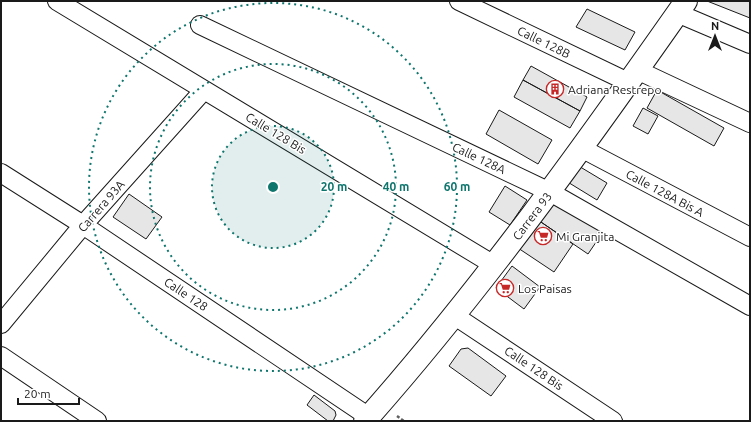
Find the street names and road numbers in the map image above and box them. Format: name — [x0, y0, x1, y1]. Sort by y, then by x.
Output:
street label: Calle 128B — [515, 24, 573, 60]
street label: Calle 128 Bis — [244, 110, 308, 156]
street label: Calle 128A — [450, 140, 508, 176]
street label: Calle 128A Bis A — [624, 167, 706, 219]
street label: Carrera 93A — [75, 177, 127, 234]
street label: Carrera 93 — [510, 190, 554, 242]
street label: Calle 128 — [162, 275, 210, 313]
street label: Calle 128 Bis — [502, 344, 566, 392]

